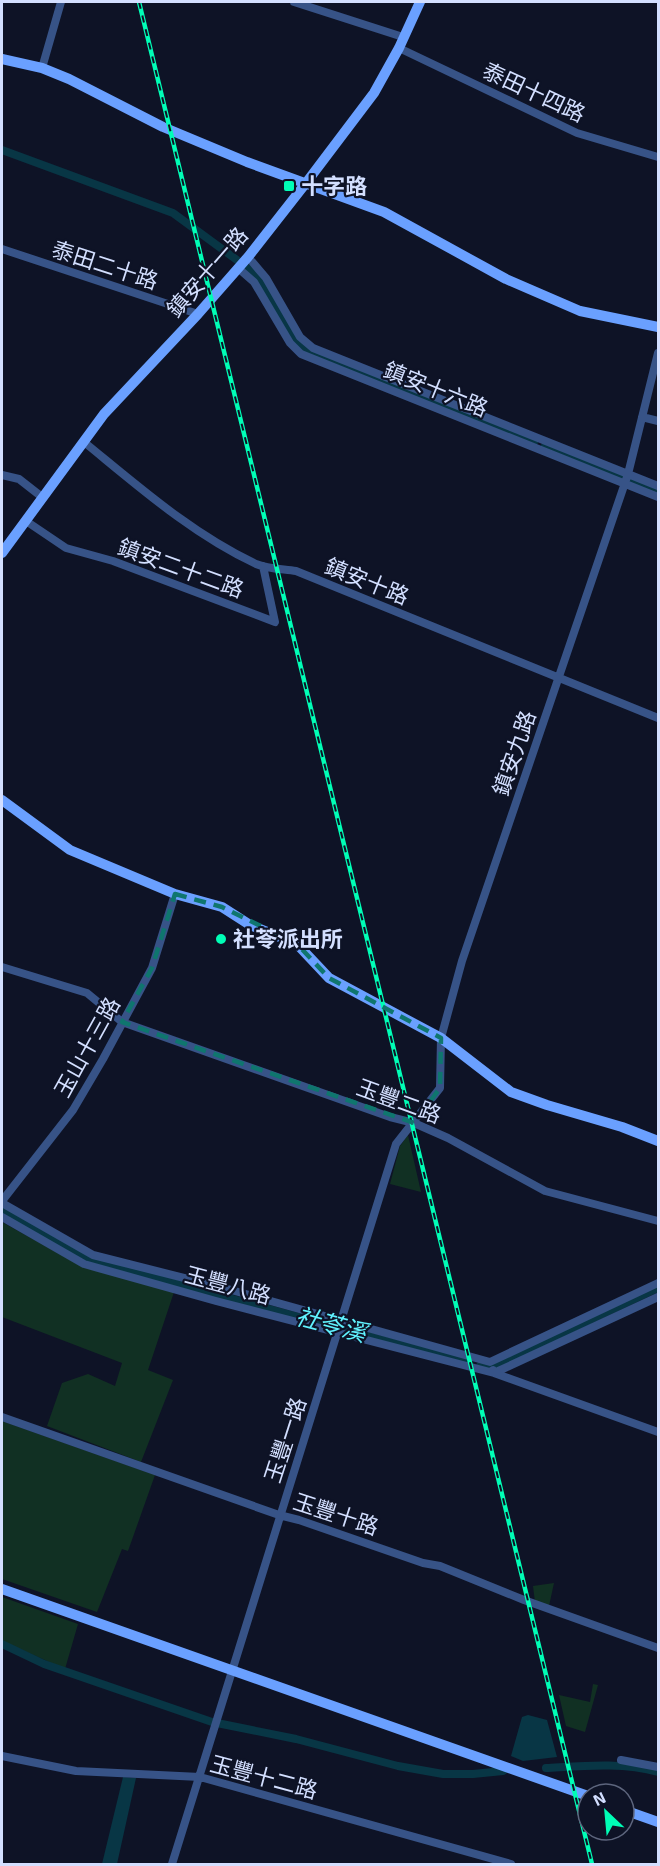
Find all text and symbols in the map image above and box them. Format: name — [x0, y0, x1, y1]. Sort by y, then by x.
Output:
street label: 泰田十四路 — [479, 56, 590, 126]
place label: 十字路 — [301, 172, 367, 198]
marker: 十字路 — [282, 179, 296, 193]
street label: 鎮安十一路 — [160, 221, 252, 321]
street label: 泰田二十路 — [49, 235, 162, 293]
street label: 鎮安十六路 — [381, 355, 492, 421]
street label: 鎮安二十二路 — [115, 532, 248, 602]
street label: 鎮安十路 — [322, 552, 413, 609]
street label: 鎮安九路 — [486, 707, 540, 799]
place label: 社苓派出所 — [233, 925, 343, 951]
marker: 社苓派出所 — [214, 932, 228, 946]
street label: 玉山十三路 — [48, 992, 124, 1101]
street label: 玉豐二路 — [354, 1073, 445, 1127]
street label: 玉豐八路 — [182, 1260, 274, 1308]
water label: 社苓溪 — [293, 1300, 373, 1348]
street label: 玉豐一路 — [258, 1394, 310, 1486]
street label: 玉豐十路 — [290, 1487, 382, 1539]
street label: 玉豐十二路 — [208, 1749, 321, 1803]
north arrow — [576, 1782, 636, 1842]
text: N — [590, 1787, 609, 1809]

